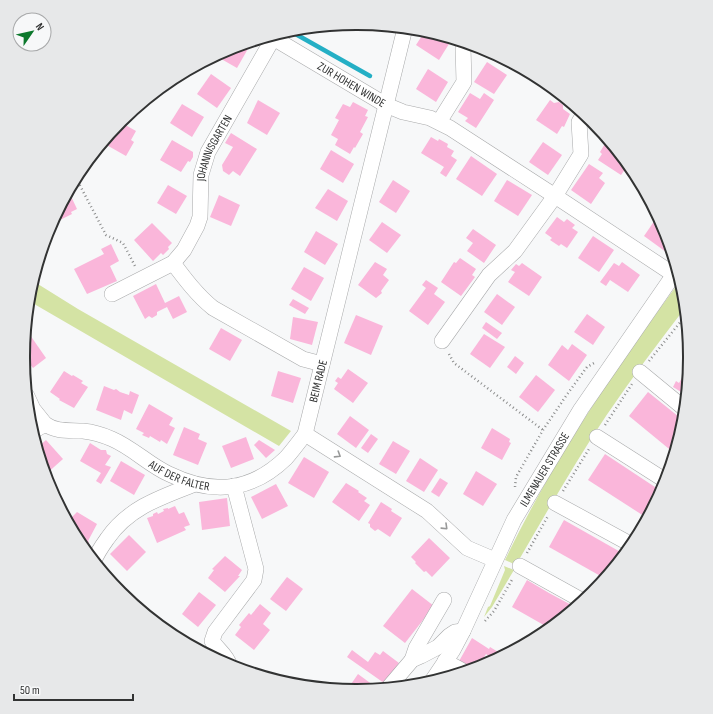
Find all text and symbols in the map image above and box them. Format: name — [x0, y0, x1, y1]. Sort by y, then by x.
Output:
north arrow — [12, 12, 52, 52]
text: N — [33, 21, 47, 33]
street label: ZUR HOHEN WINDE — [315, 58, 389, 111]
street label: JOHANNISGARTEN — [193, 112, 235, 182]
street label: BEIM RADE — [306, 358, 331, 404]
street label: ILMENAUER STRASSE — [516, 430, 573, 509]
one-way arrow — [334, 450, 341, 457]
street label: AUF DER FALTER — [145, 456, 211, 494]
one-way arrow — [440, 523, 448, 530]
scale bar — [14, 676, 133, 702]
text: 50 m — [20, 683, 40, 698]

